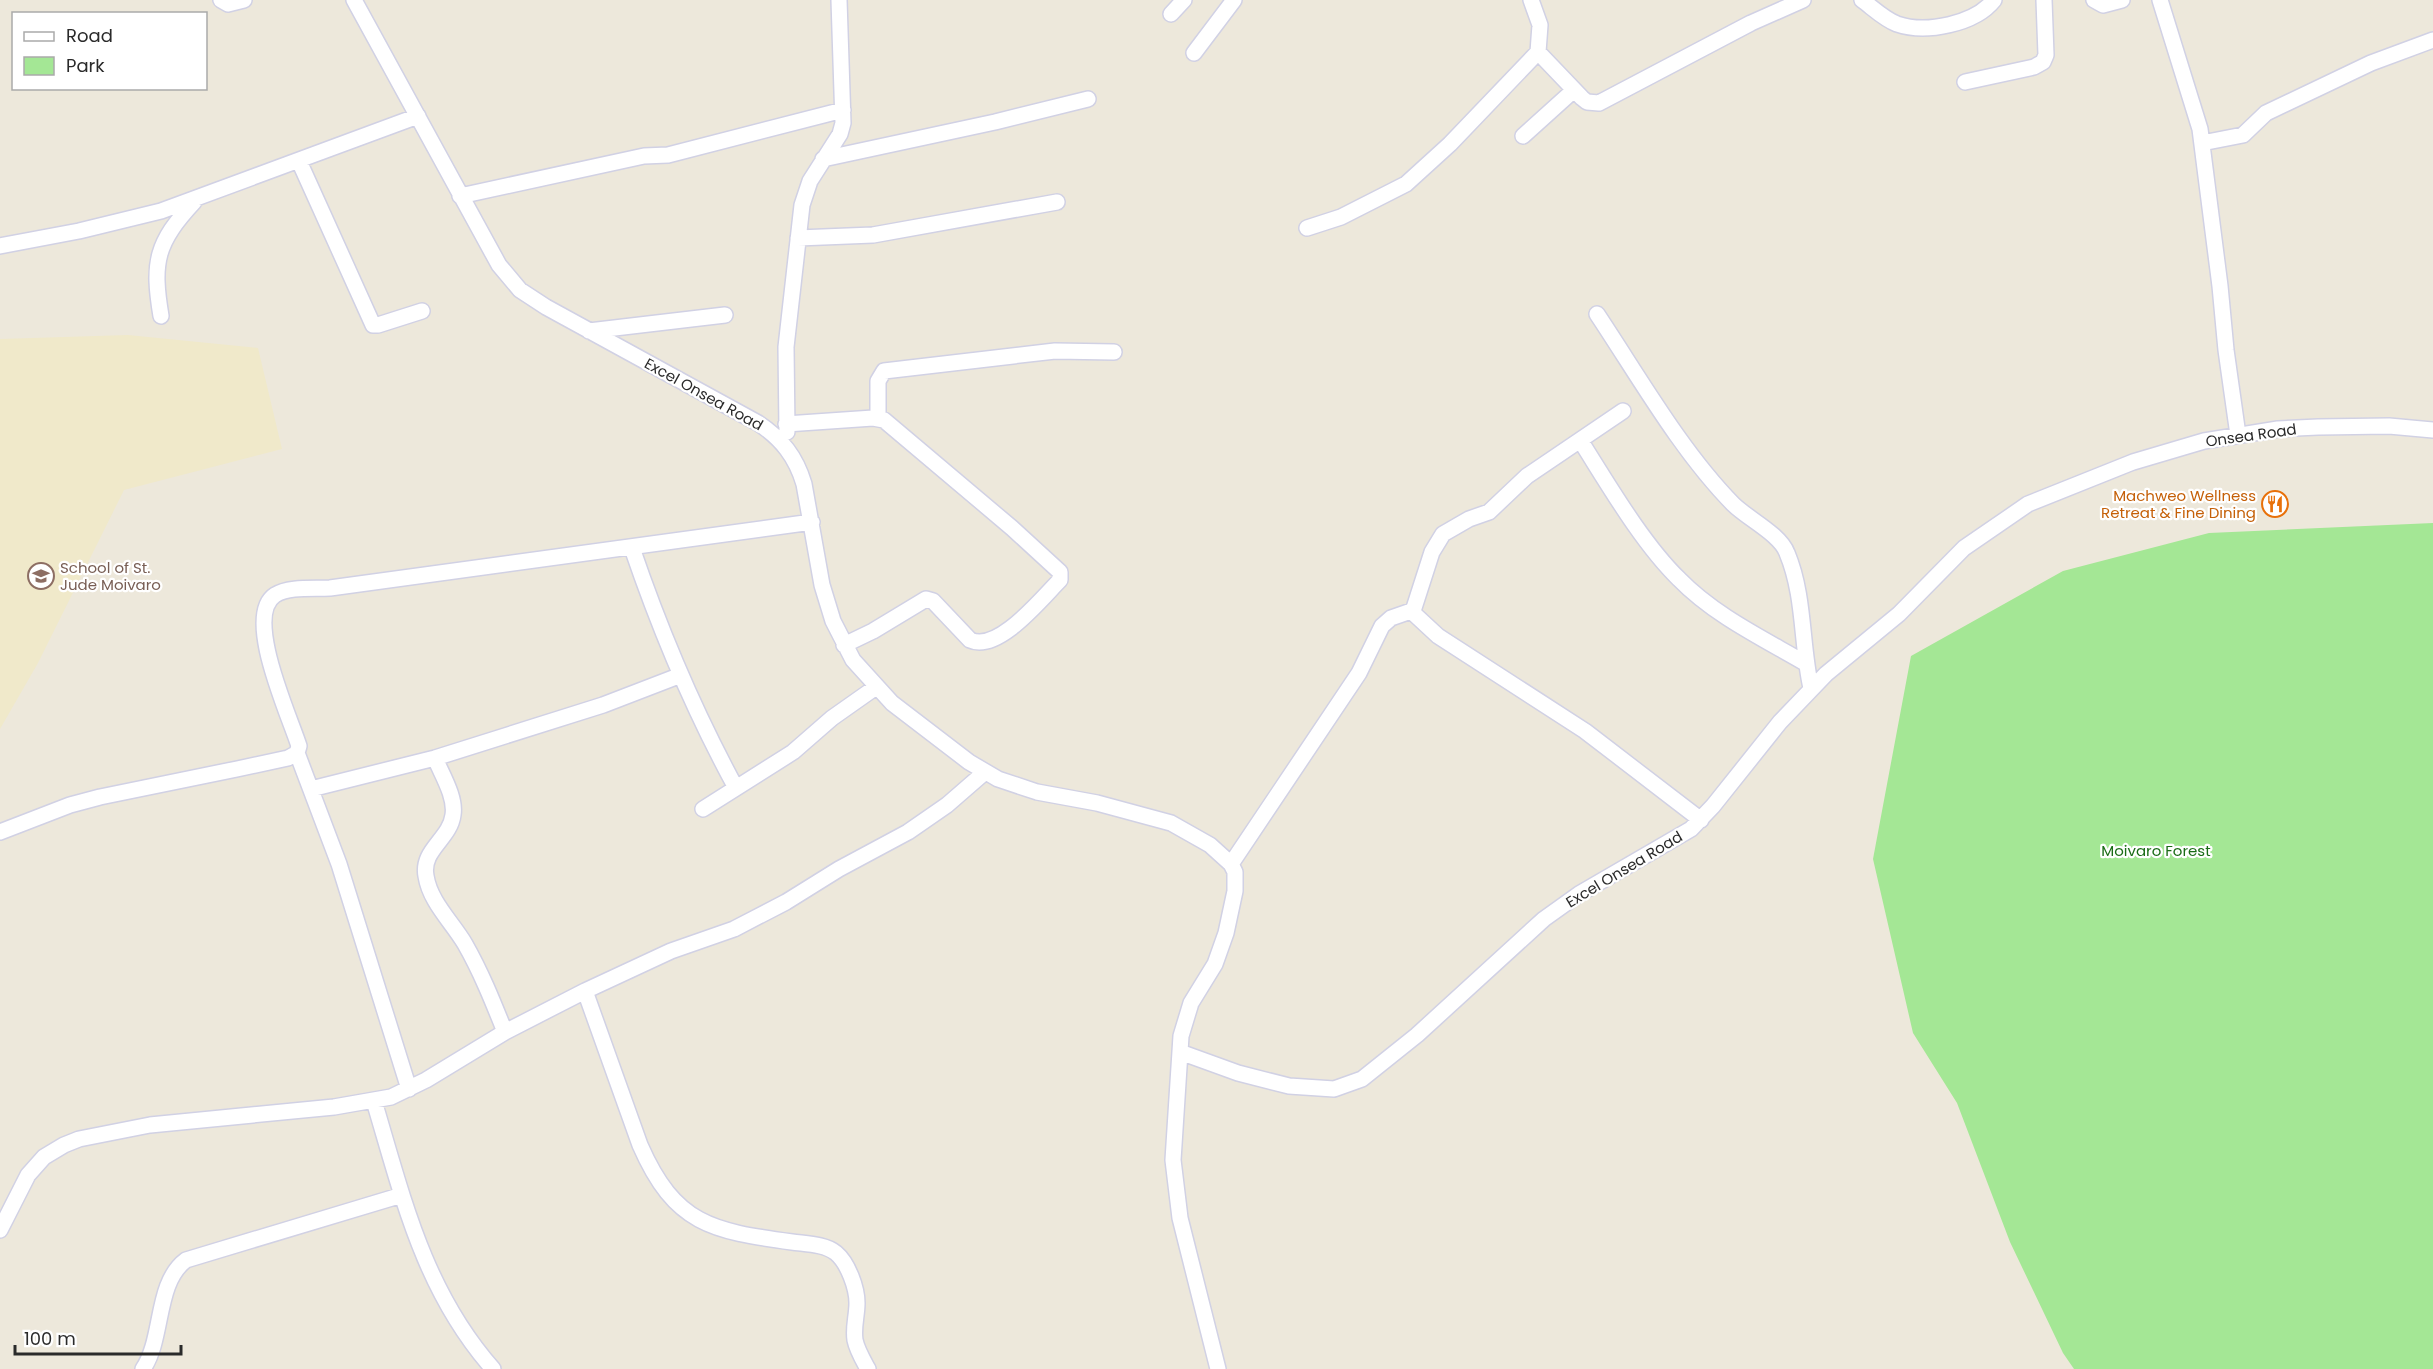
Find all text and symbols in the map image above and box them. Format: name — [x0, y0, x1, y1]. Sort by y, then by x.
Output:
legend — [12, 12, 207, 90]
text: Road — [66, 23, 113, 48]
text: Park — [66, 53, 105, 78]
street label: Excel Onsea Road — [641, 353, 767, 435]
street label: Onsea Road — [2204, 418, 2298, 452]
place label: Machweo Wellness Retreat & Fine Dining — [2101, 485, 2256, 523]
restaurant icon: Machweo Wellness Retreat & Fine Dining — [2260, 489, 2290, 519]
place label: School of St. Jude Moivaro — [60, 557, 161, 595]
school or university icon: School of St. Jude Moivaro — [26, 561, 56, 591]
street label: Excel Onsea Road — [1562, 826, 1686, 912]
park label: Moivaro Forest — [2101, 840, 2211, 861]
scale bar — [15, 1318, 182, 1356]
text: 100 m — [24, 1326, 76, 1351]

